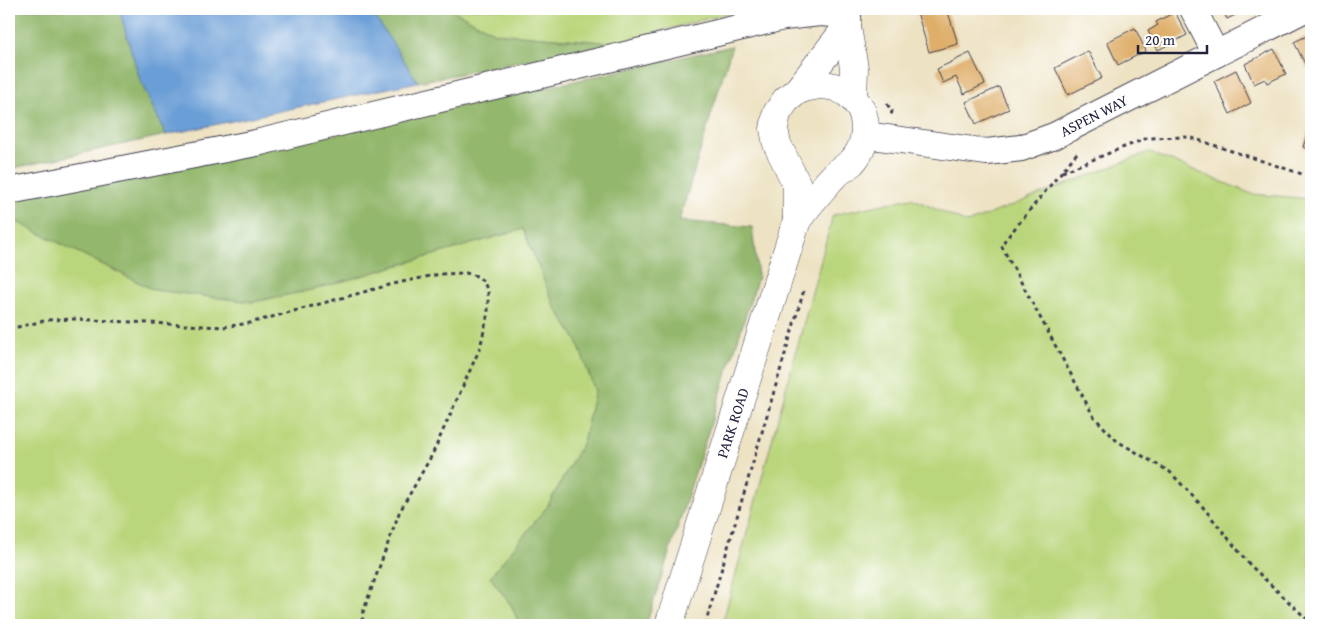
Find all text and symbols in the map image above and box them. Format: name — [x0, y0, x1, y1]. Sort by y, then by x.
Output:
scale bar — [1138, 22, 1206, 54]
text: 20 m — [1145, 29, 1176, 50]
street label: ASPEN WAY — [1056, 90, 1131, 142]
street label: PARK ROAD — [711, 385, 754, 461]

